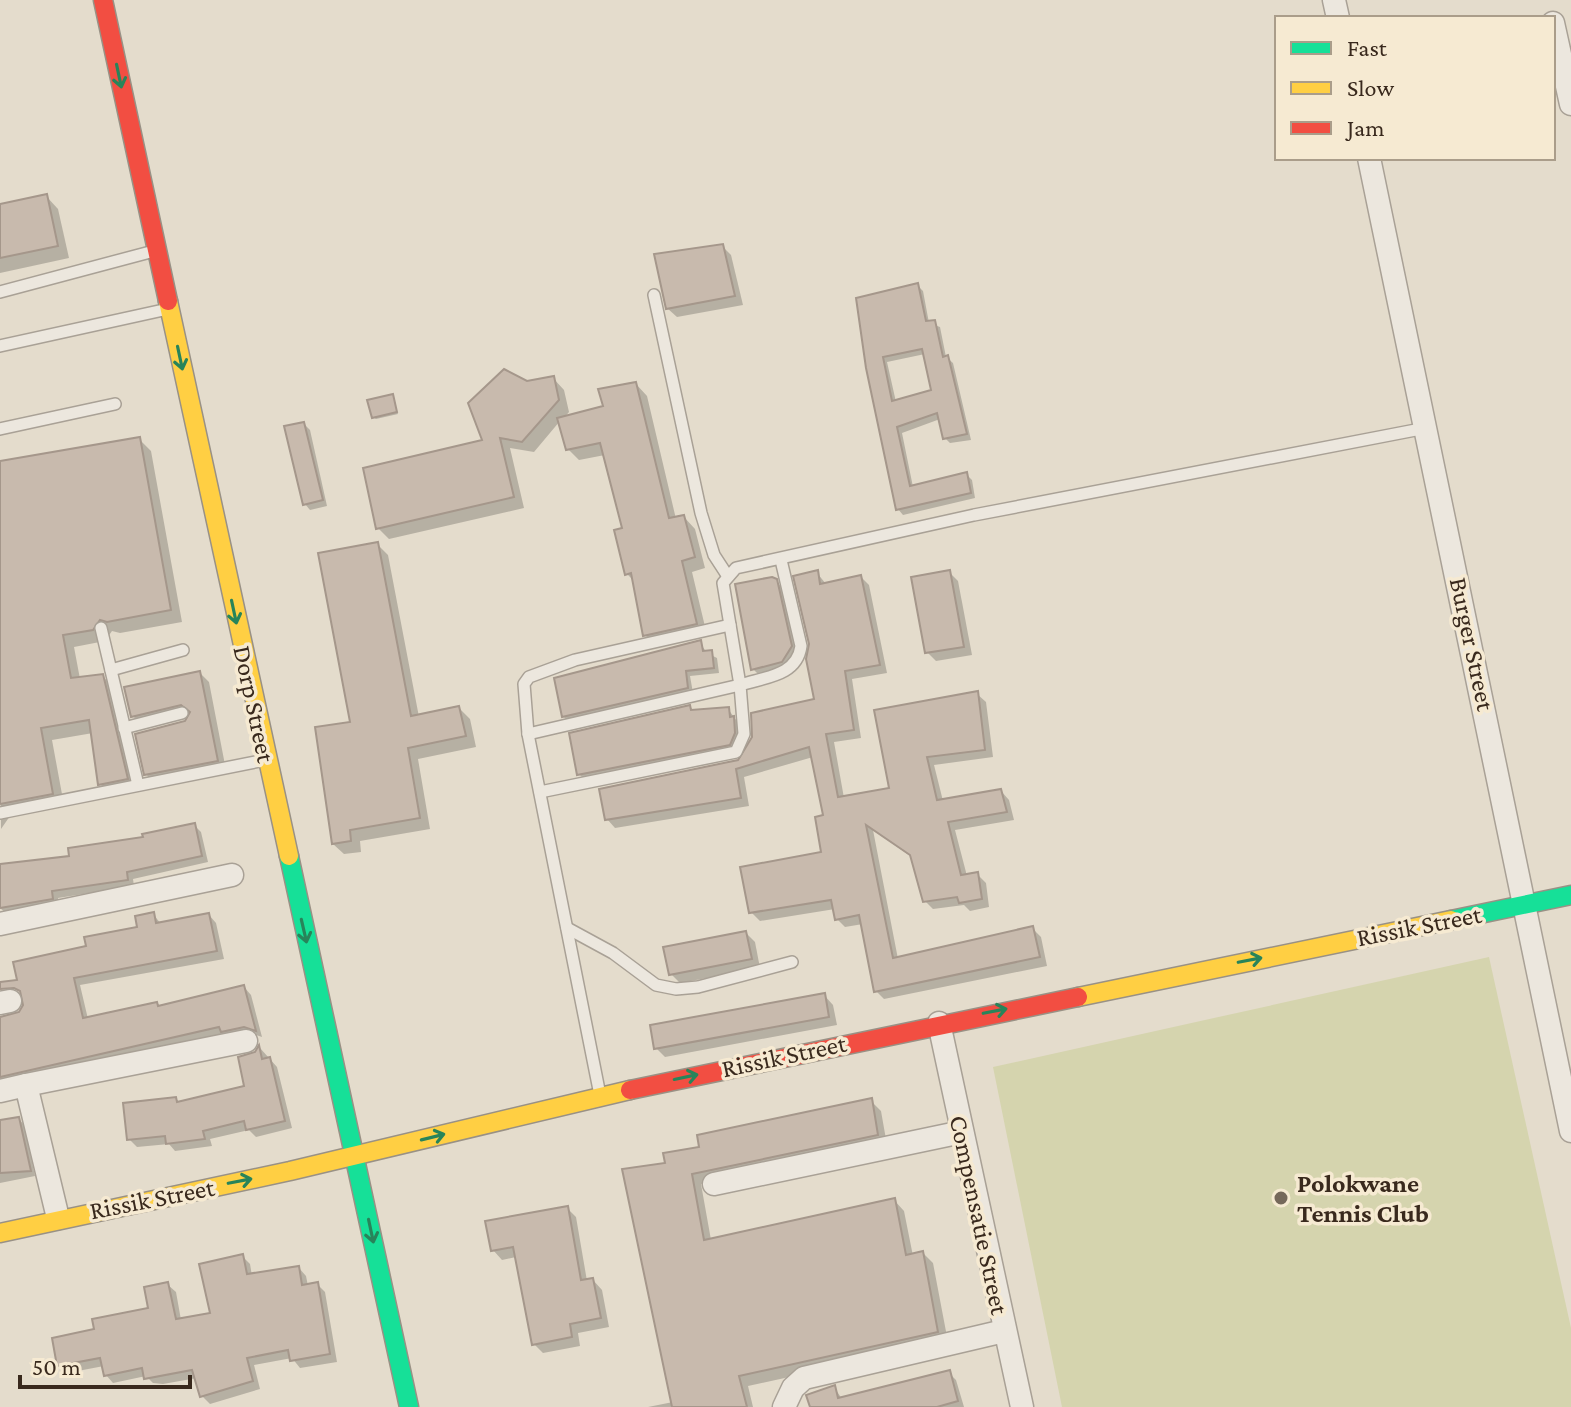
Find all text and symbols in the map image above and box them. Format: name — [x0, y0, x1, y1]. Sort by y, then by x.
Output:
legend — [1275, 16, 1555, 160]
text: Fast — [1347, 34, 1388, 61]
one-way arrow — [112, 63, 127, 89]
text: Slow — [1347, 74, 1394, 101]
text: Jam — [1345, 114, 1385, 141]
one-way arrow — [173, 345, 188, 370]
street label: Burger Street — [1444, 575, 1500, 714]
one-way arrow — [227, 599, 242, 624]
street label: Dorp Street — [227, 643, 281, 766]
street label: Rissik Street — [1354, 900, 1484, 952]
one-way arrow — [297, 918, 312, 943]
one-way arrow — [1236, 952, 1262, 967]
one-way arrow — [981, 1003, 1007, 1018]
street label: Rissik Street — [719, 1029, 849, 1083]
one-way arrow — [672, 1069, 698, 1084]
street label: Compensatie Street — [944, 1113, 1014, 1318]
one-way arrow — [419, 1129, 445, 1144]
place label: Polokwane Tennis Club — [1297, 1169, 1429, 1228]
one-way arrow — [227, 1172, 253, 1187]
street label: Rissik Street — [87, 1173, 217, 1225]
marker: Polokwane Tennis Club — [1272, 1189, 1290, 1207]
one-way arrow — [364, 1218, 379, 1243]
scale bar — [20, 1339, 190, 1389]
text: 50 m — [32, 1353, 81, 1380]

